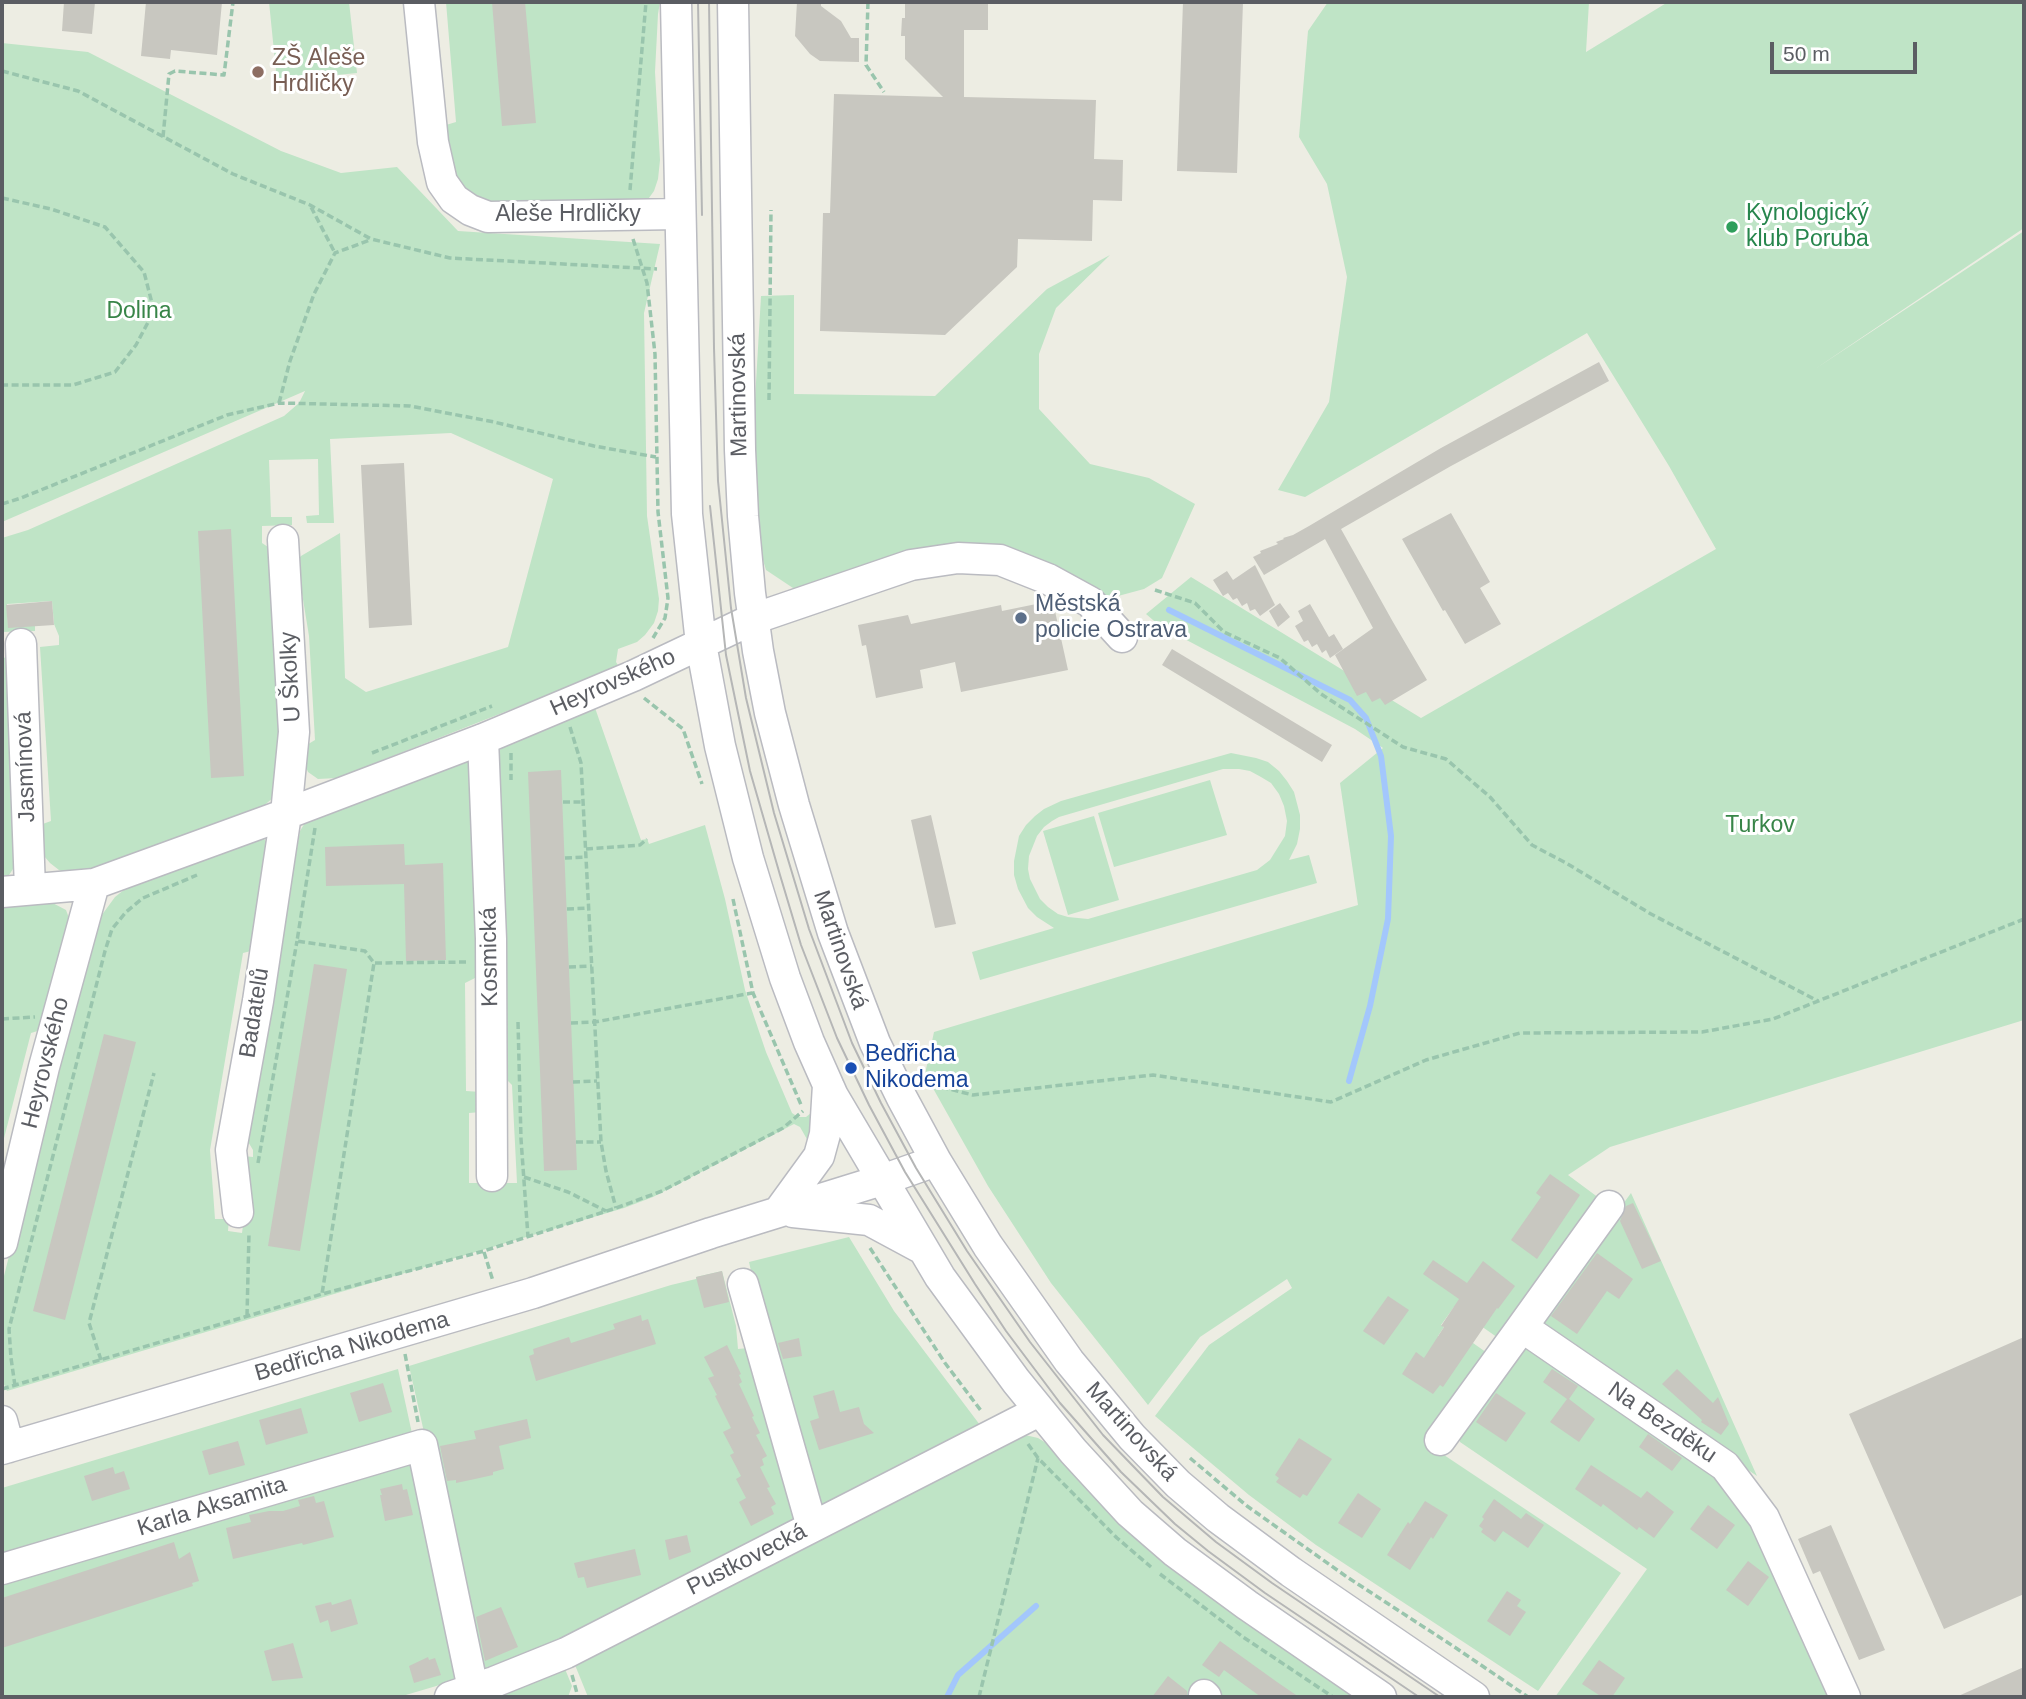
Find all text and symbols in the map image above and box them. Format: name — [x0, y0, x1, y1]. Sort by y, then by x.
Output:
scale bar — [1774, 28, 1921, 72]
text: 50 m — [1783, 42, 1830, 65]
place label: ZŠ Aleše Hrdličky — [272, 45, 365, 99]
marker: ZŠ Aleše Hrdličky — [250, 64, 266, 80]
place label: Kynologický klub Poruba — [1746, 200, 1869, 254]
street label: Aleše Hrdličky — [495, 201, 641, 229]
marker: Kynologický klub Poruba — [1724, 219, 1740, 235]
park label: Dolina — [106, 298, 172, 326]
street label: Martinovská — [724, 333, 754, 457]
place label: Městská policie Ostrava — [1035, 591, 1187, 645]
marker: Městská policie Ostrava — [1013, 610, 1029, 626]
street label: U Školky — [275, 631, 307, 723]
street label: Heyrovského — [546, 643, 680, 723]
street label: Jasmínová — [10, 711, 42, 823]
park label: Turkov — [1725, 812, 1795, 840]
street label: Martinovská — [807, 887, 873, 1013]
street label: Kosmická — [475, 907, 505, 1007]
street label: Badatelů — [234, 966, 276, 1060]
street label: Heyrovského — [16, 995, 76, 1131]
place label: Bedřicha Nikodema — [865, 1041, 969, 1095]
marker: Bedřicha Nikodema — [843, 1060, 859, 1076]
street label: Bedřicha Nikodema — [252, 1306, 452, 1388]
street label: Martinovská — [1079, 1377, 1183, 1487]
street label: Na Bezděku — [1602, 1377, 1722, 1469]
street label: Karla Aksamita — [134, 1471, 290, 1543]
street label: Pustkovecká — [683, 1518, 811, 1602]

